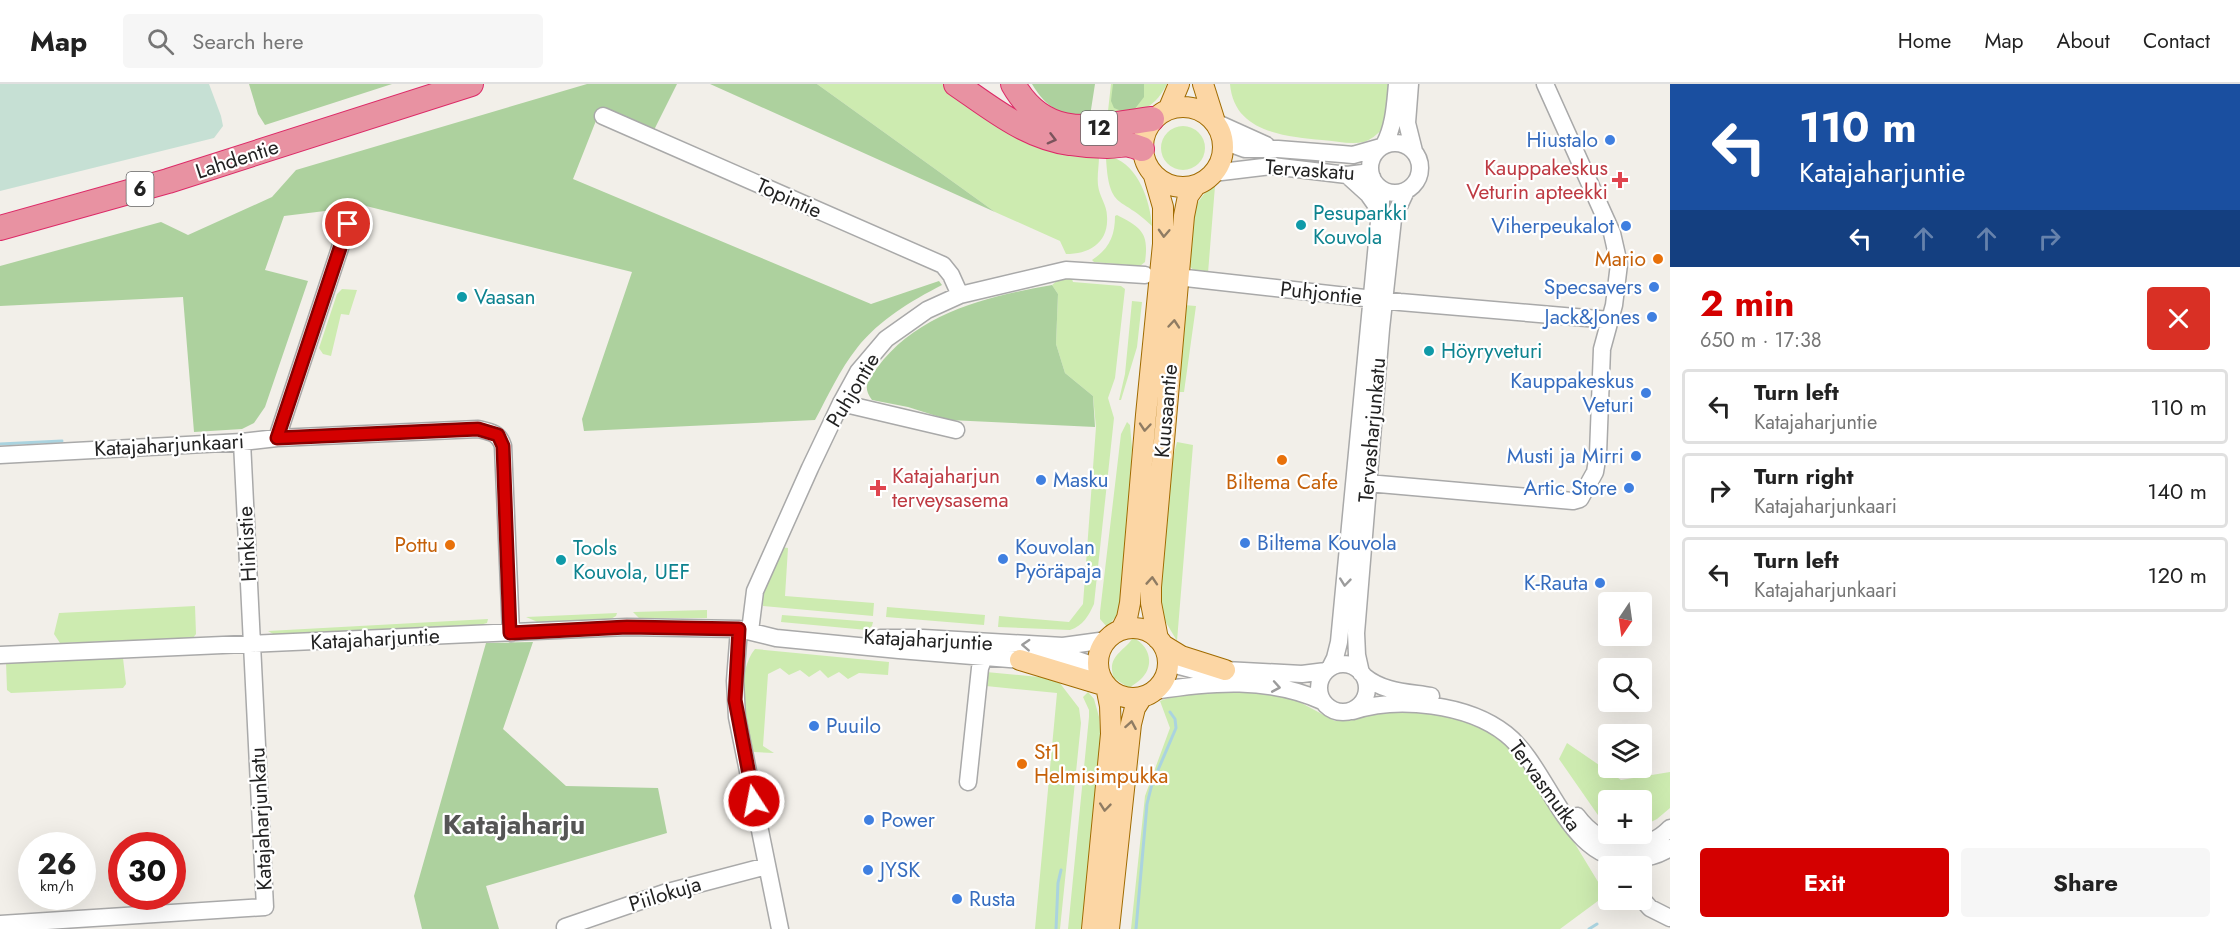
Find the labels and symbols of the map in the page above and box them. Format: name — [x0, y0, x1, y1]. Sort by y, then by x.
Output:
road number: 12 — [1081, 111, 1117, 145]
place label: Hiustalo — [1527, 125, 1598, 155]
street label: Lahdentie — [192, 131, 283, 187]
one-way arrow — [1047, 131, 1057, 144]
marker: Hiustalo — [1603, 133, 1617, 147]
street label: Tervaskatu — [1264, 152, 1356, 188]
place label: Kauppakeskus Veturin apteekki — [1466, 153, 1608, 207]
street label: Topintie — [751, 170, 827, 226]
road number: 6 — [126, 172, 154, 206]
marker: Kauppakeskus Veturin apteekki — [1613, 173, 1627, 187]
pin — [322, 198, 373, 249]
place label: Pesuparkki Kouvola — [1313, 198, 1407, 252]
place label: Viherpeukalot — [1491, 211, 1614, 241]
marker: Pesuparkki Kouvola — [1294, 218, 1308, 232]
marker: Viherpeukalot — [1619, 219, 1633, 233]
one-way arrow — [1158, 228, 1171, 237]
place label: Mario — [1595, 244, 1646, 274]
marker: Mario — [1651, 252, 1665, 266]
place label: Specsavers — [1544, 272, 1642, 302]
street label: Puhjontie — [1279, 274, 1364, 312]
marker: Specsavers — [1647, 280, 1661, 294]
place label: Vaasan — [474, 282, 536, 312]
marker: Vaasan — [455, 290, 469, 304]
place label: Jack&Jones — [1542, 302, 1640, 332]
marker: Jack&Jones — [1645, 310, 1659, 324]
one-way arrow — [1167, 320, 1180, 329]
place label: Höyryveturi — [1441, 336, 1543, 366]
marker: Höyryveturi — [1422, 344, 1436, 358]
street label: Puhjontie — [819, 347, 887, 433]
street label: Tervasharjunkatu — [1351, 356, 1393, 504]
street label: Kuusaantie — [1147, 363, 1185, 459]
place label: Kauppakeskus Veturi — [1510, 366, 1634, 420]
marker: Kauppakeskus Veturi — [1639, 386, 1653, 400]
one-way arrow — [1139, 422, 1152, 431]
street label: Katajaharjunkaari — [93, 426, 245, 464]
place label: Musti ja Mirri — [1507, 441, 1624, 471]
marker: Musti ja Mirri — [1629, 449, 1643, 463]
marker: Biltema Cafe — [1275, 453, 1289, 467]
place label: Katajaharjun terveysasema — [892, 461, 1009, 515]
place label: Masku — [1053, 465, 1109, 495]
place label: Biltema Cafe — [1226, 467, 1338, 497]
marker: Masku — [1034, 473, 1048, 487]
place label: Artic Store — [1523, 473, 1617, 503]
marker: Katajaharjun terveysasema — [869, 479, 887, 497]
marker: Artic Store — [1622, 481, 1636, 495]
street label: Hinkistie — [230, 505, 264, 583]
place label: Biltema Kouvola — [1257, 528, 1397, 558]
place label: Pottu — [395, 530, 438, 560]
place label: Kouvolan Pyöräpaja — [1015, 532, 1102, 586]
place label: Tools Kouvola, UEF — [573, 533, 690, 587]
marker: Biltema Kouvola — [1238, 536, 1252, 550]
marker: Pottu — [443, 538, 457, 552]
marker: Kouvolan Pyöräpaja — [996, 552, 1010, 566]
marker: Tools Kouvola, UEF — [554, 553, 568, 567]
place label: K-Rauta — [1524, 568, 1588, 598]
marker: K-Rauta — [1593, 576, 1607, 590]
one-way arrow — [1145, 577, 1158, 586]
one-way arrow — [1339, 577, 1352, 586]
north arrow — [1598, 592, 1652, 646]
street label: Katajaharjuntie — [310, 621, 441, 657]
street label: Katajaharjuntie — [863, 622, 994, 658]
one-way arrow — [1021, 638, 1030, 651]
one-way arrow — [1271, 680, 1280, 692]
place label: Puuilo — [826, 711, 881, 741]
marker: Puuilo — [807, 719, 821, 733]
one-way arrow — [1124, 720, 1137, 730]
street label: Tervasmutka — [1502, 734, 1588, 838]
place label: St1 Helmisimpukka — [1034, 737, 1168, 791]
street label: Katajaharjunkatu — [242, 747, 280, 891]
marker: St1 Helmisimpukka — [1015, 757, 1029, 771]
position arrow — [722, 769, 786, 833]
one-way arrow — [1099, 802, 1112, 811]
district label: Katajaharju — [443, 805, 585, 844]
place label: Power — [881, 805, 936, 835]
marker: Power — [862, 813, 876, 827]
speed limit sign: 30 — [108, 832, 186, 910]
place label: JYSK — [877, 855, 920, 885]
marker: JYSK — [861, 863, 875, 877]
street label: Piilokuja — [625, 869, 705, 919]
place label: Rusta — [969, 884, 1015, 914]
marker: Rusta — [950, 892, 964, 906]

